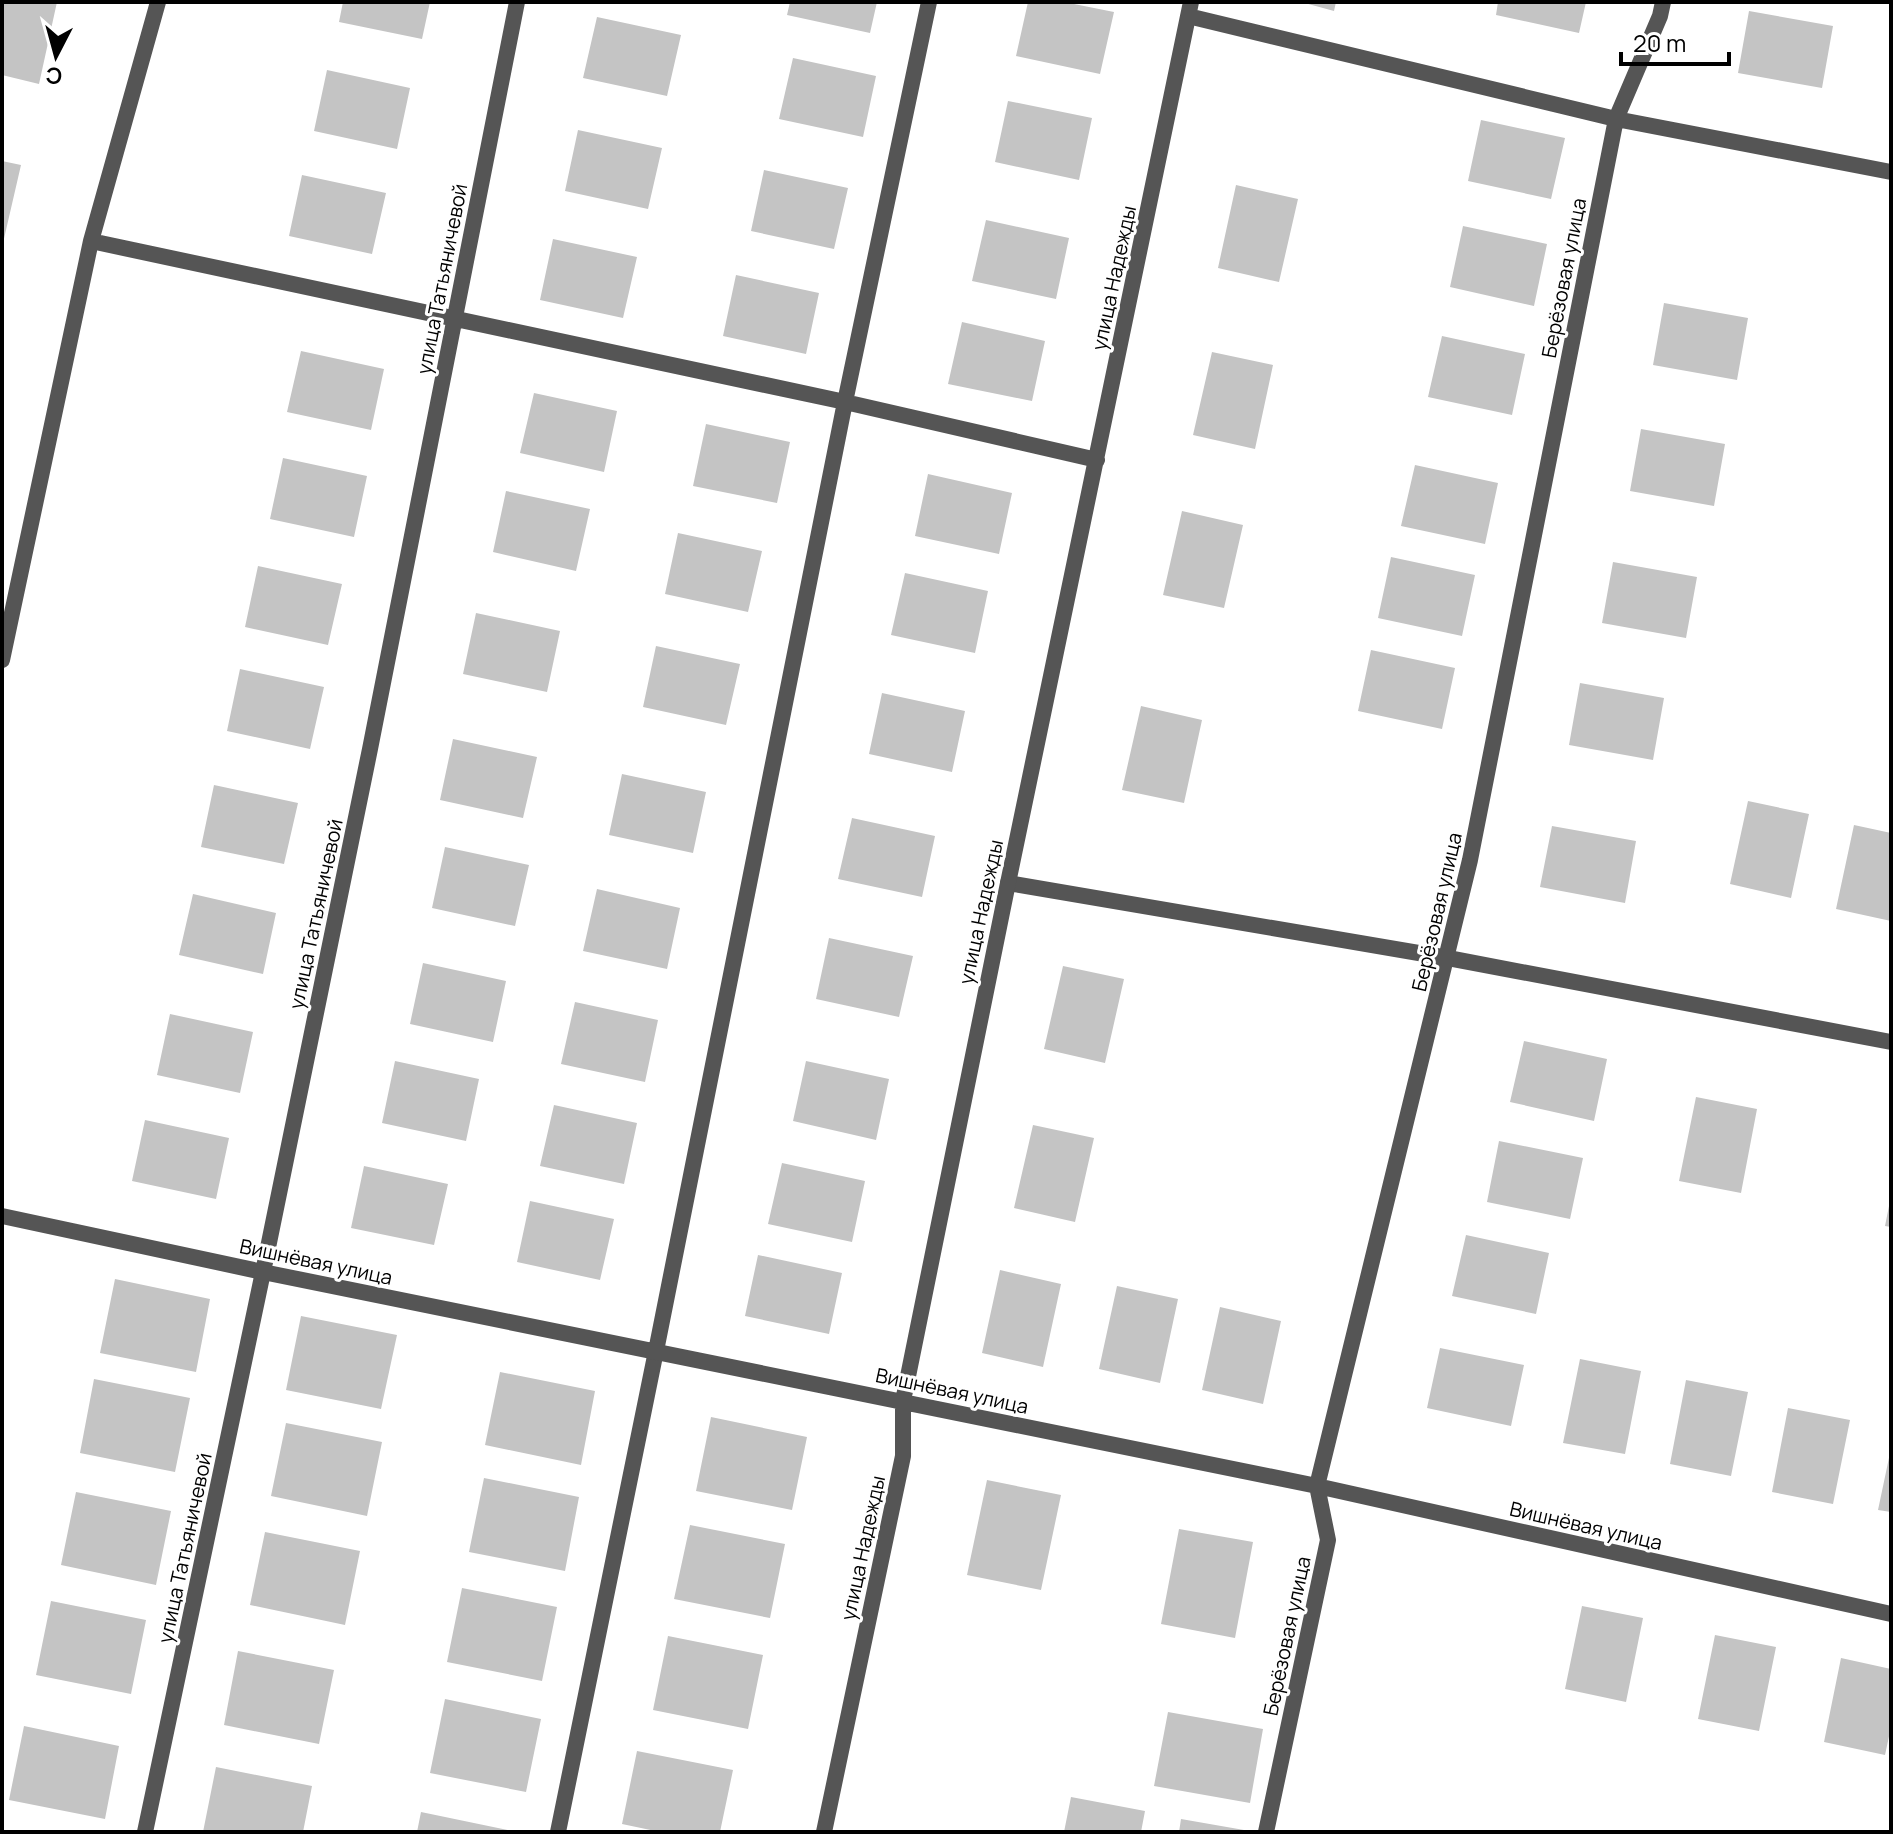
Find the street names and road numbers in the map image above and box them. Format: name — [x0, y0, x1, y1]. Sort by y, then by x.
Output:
street label: улица Татьяничевой — [410, 181, 473, 377]
street label: Берёзовая улица — [1535, 196, 1592, 360]
street label: улица Надежды — [1085, 203, 1142, 353]
street label: улица Татьяничевой — [282, 816, 349, 1011]
street label: Берёзовая улица — [1405, 830, 1468, 994]
street label: улица Надежды — [952, 837, 1009, 987]
street label: Вишнёвая улица — [237, 1232, 395, 1291]
street label: Вишнёвая улица — [873, 1361, 1031, 1420]
street label: улица Татьяничевой — [151, 1450, 218, 1645]
street label: улица Надежды — [834, 1473, 891, 1623]
street label: Вишнёвая улица — [1507, 1495, 1665, 1556]
street label: Берёзовая улица — [1256, 1554, 1317, 1718]

